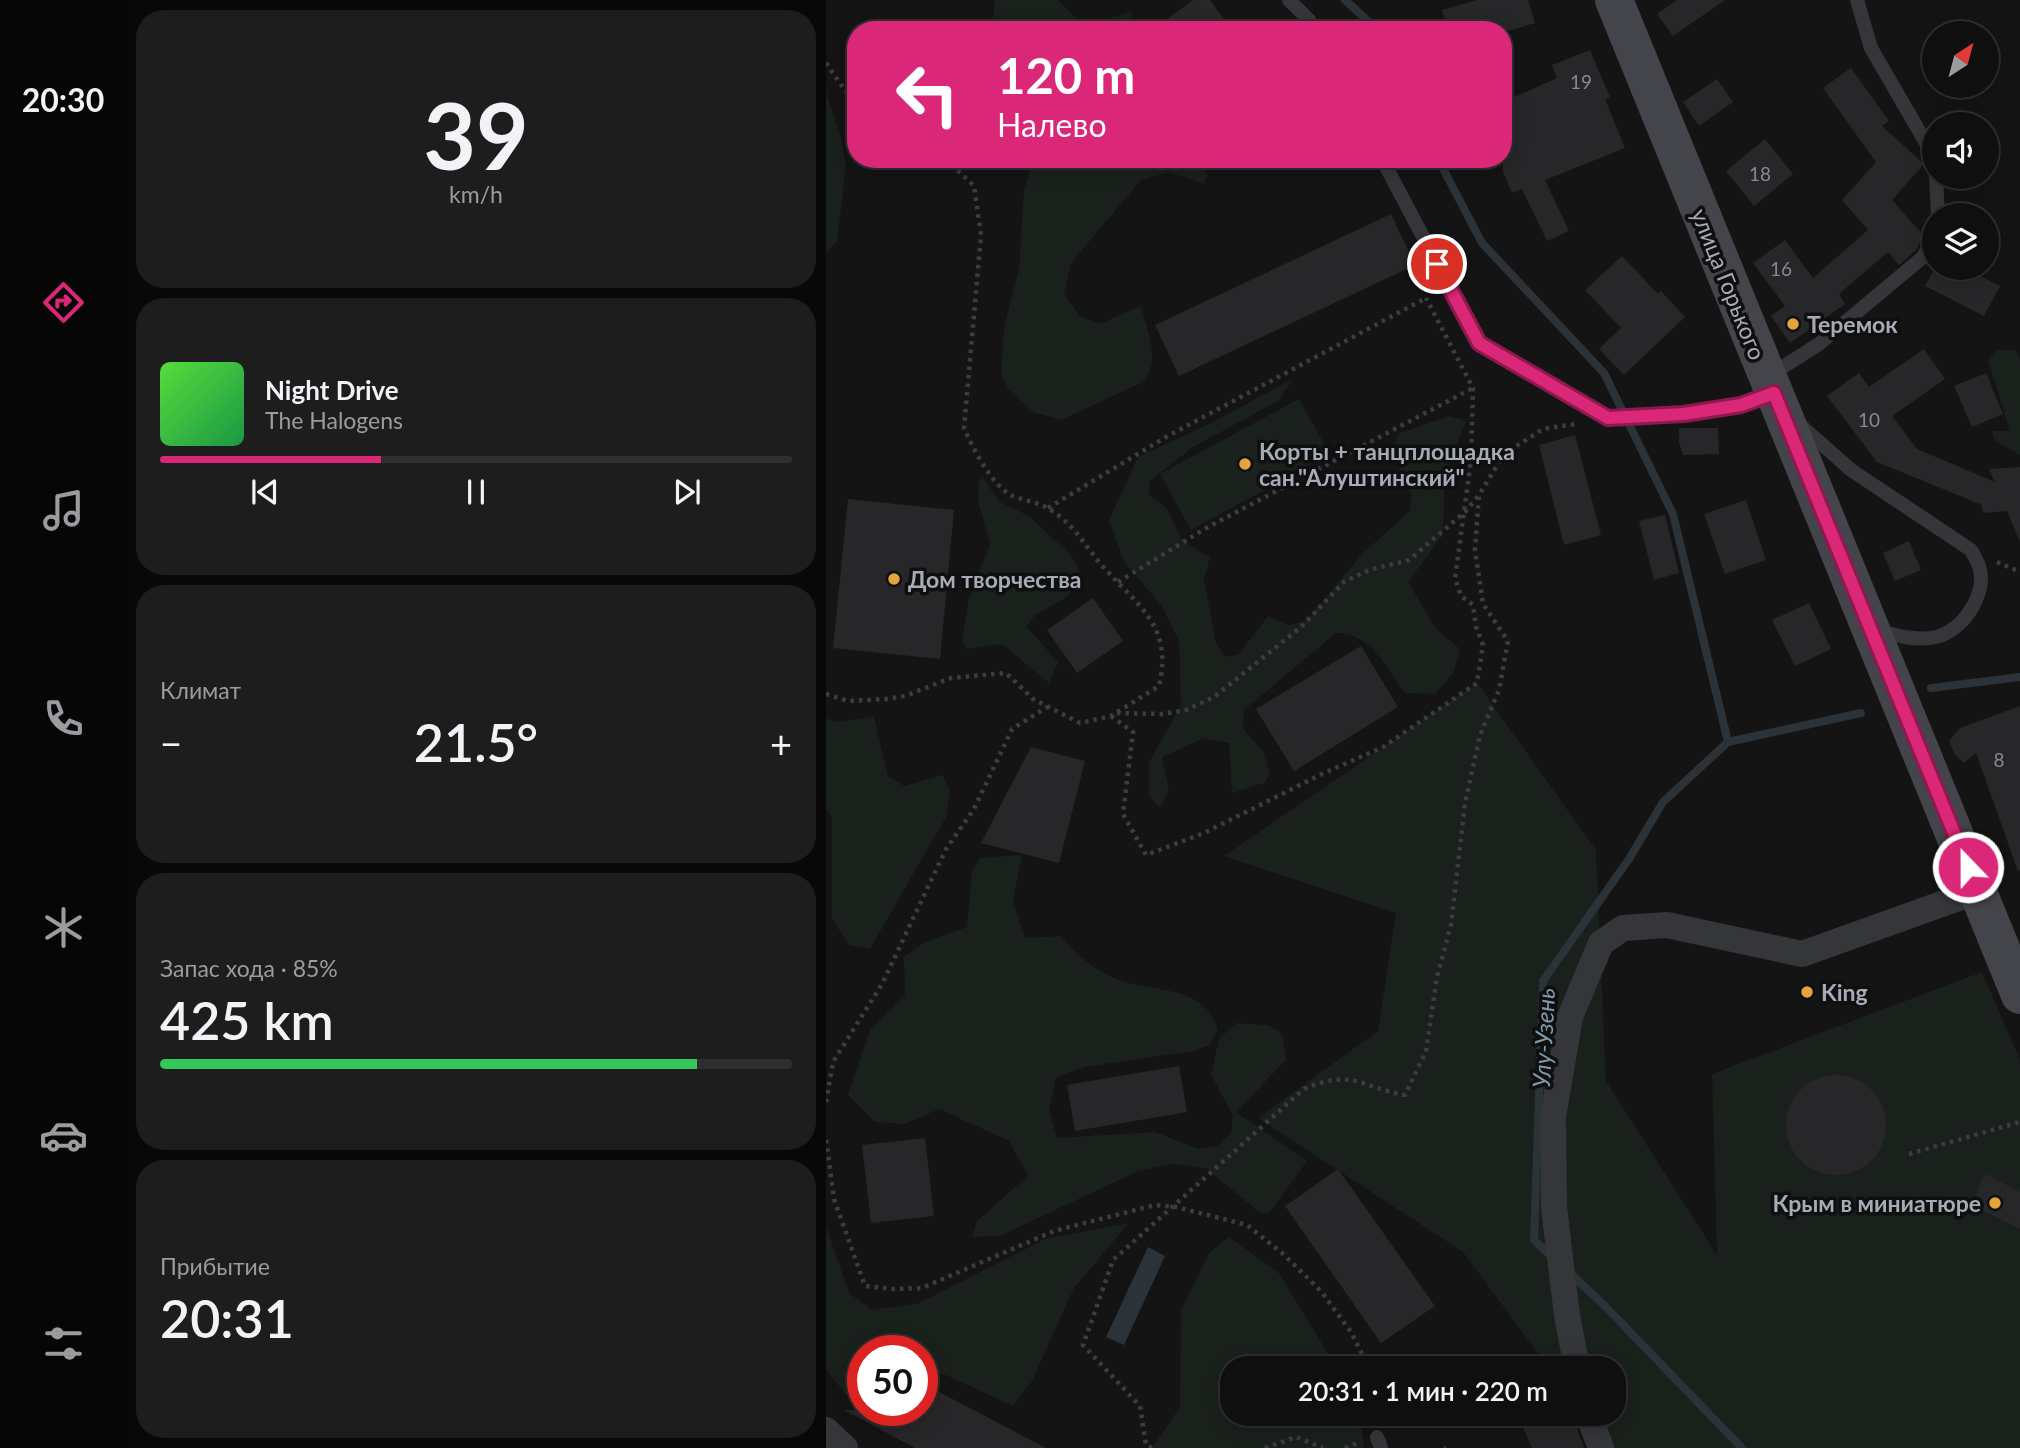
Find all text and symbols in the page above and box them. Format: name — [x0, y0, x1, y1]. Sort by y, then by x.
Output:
north arrow — [1922, 21, 1998, 98]
map controls — [1922, 21, 1999, 280]
text: 120 m — [997, 46, 1135, 104]
icon: left — [882, 49, 973, 140]
house number: 19 — [1570, 70, 1592, 93]
text: 20:30 — [22, 80, 104, 119]
text: 39 — [423, 80, 529, 189]
text: Налево — [997, 105, 1107, 144]
button: sound — [1922, 112, 1999, 189]
house number: 18 — [1749, 162, 1771, 185]
text: km/h — [449, 180, 503, 208]
button: layers — [1922, 203, 1999, 280]
street label: улица Горького — [1686, 204, 1772, 364]
pin — [1407, 234, 1467, 294]
icon: arrive — [1418, 245, 1456, 283]
house number: 16 — [1770, 257, 1792, 280]
icon: directions — [39, 278, 88, 327]
place label: Теремок — [1807, 310, 1898, 338]
marker: Теремок — [1785, 316, 1801, 332]
text: Night Drive — [265, 374, 399, 406]
text: The Halogens — [265, 406, 403, 434]
house number: 10 — [1858, 408, 1880, 431]
place label: Корты + танцплощадка сан."Алуштинский" — [1259, 437, 1515, 491]
marker: Корты + танцплощадка сан."Алуштинский" — [1237, 456, 1253, 472]
icon: previous — [246, 473, 284, 511]
icon: pause — [457, 473, 495, 511]
icon: next — [668, 473, 706, 511]
icon: music — [39, 486, 88, 535]
place label: Дом творчества — [908, 565, 1081, 593]
marker: Дом творчества — [886, 571, 902, 587]
text: Климат — [160, 676, 241, 704]
icon: phone — [39, 694, 88, 743]
text: 21.5° — [414, 711, 538, 773]
text: − — [160, 720, 182, 766]
text: + — [770, 720, 792, 766]
house number: 8 — [1993, 748, 2005, 771]
position arrow — [1931, 830, 2005, 904]
icon: climate — [39, 903, 88, 952]
text: Запас хода · 85% — [160, 954, 338, 982]
place label: King — [1821, 978, 1868, 1006]
marker: King — [1799, 984, 1815, 1000]
water label: Улу-Узень — [1526, 987, 1560, 1089]
text: 425 km — [160, 989, 334, 1051]
icon: car — [39, 1111, 88, 1160]
place label: Крым в миниатюре — [1772, 1189, 1981, 1217]
marker: Крым в миниатюре — [1987, 1195, 2003, 1211]
text: Прибытие — [160, 1252, 270, 1280]
text: 20:31 — [160, 1287, 294, 1349]
icon: filters — [39, 1319, 88, 1368]
speed limit sign: 50 — [847, 1335, 938, 1426]
text: 20:31 · 1 мин · 220 m — [1298, 1375, 1548, 1407]

